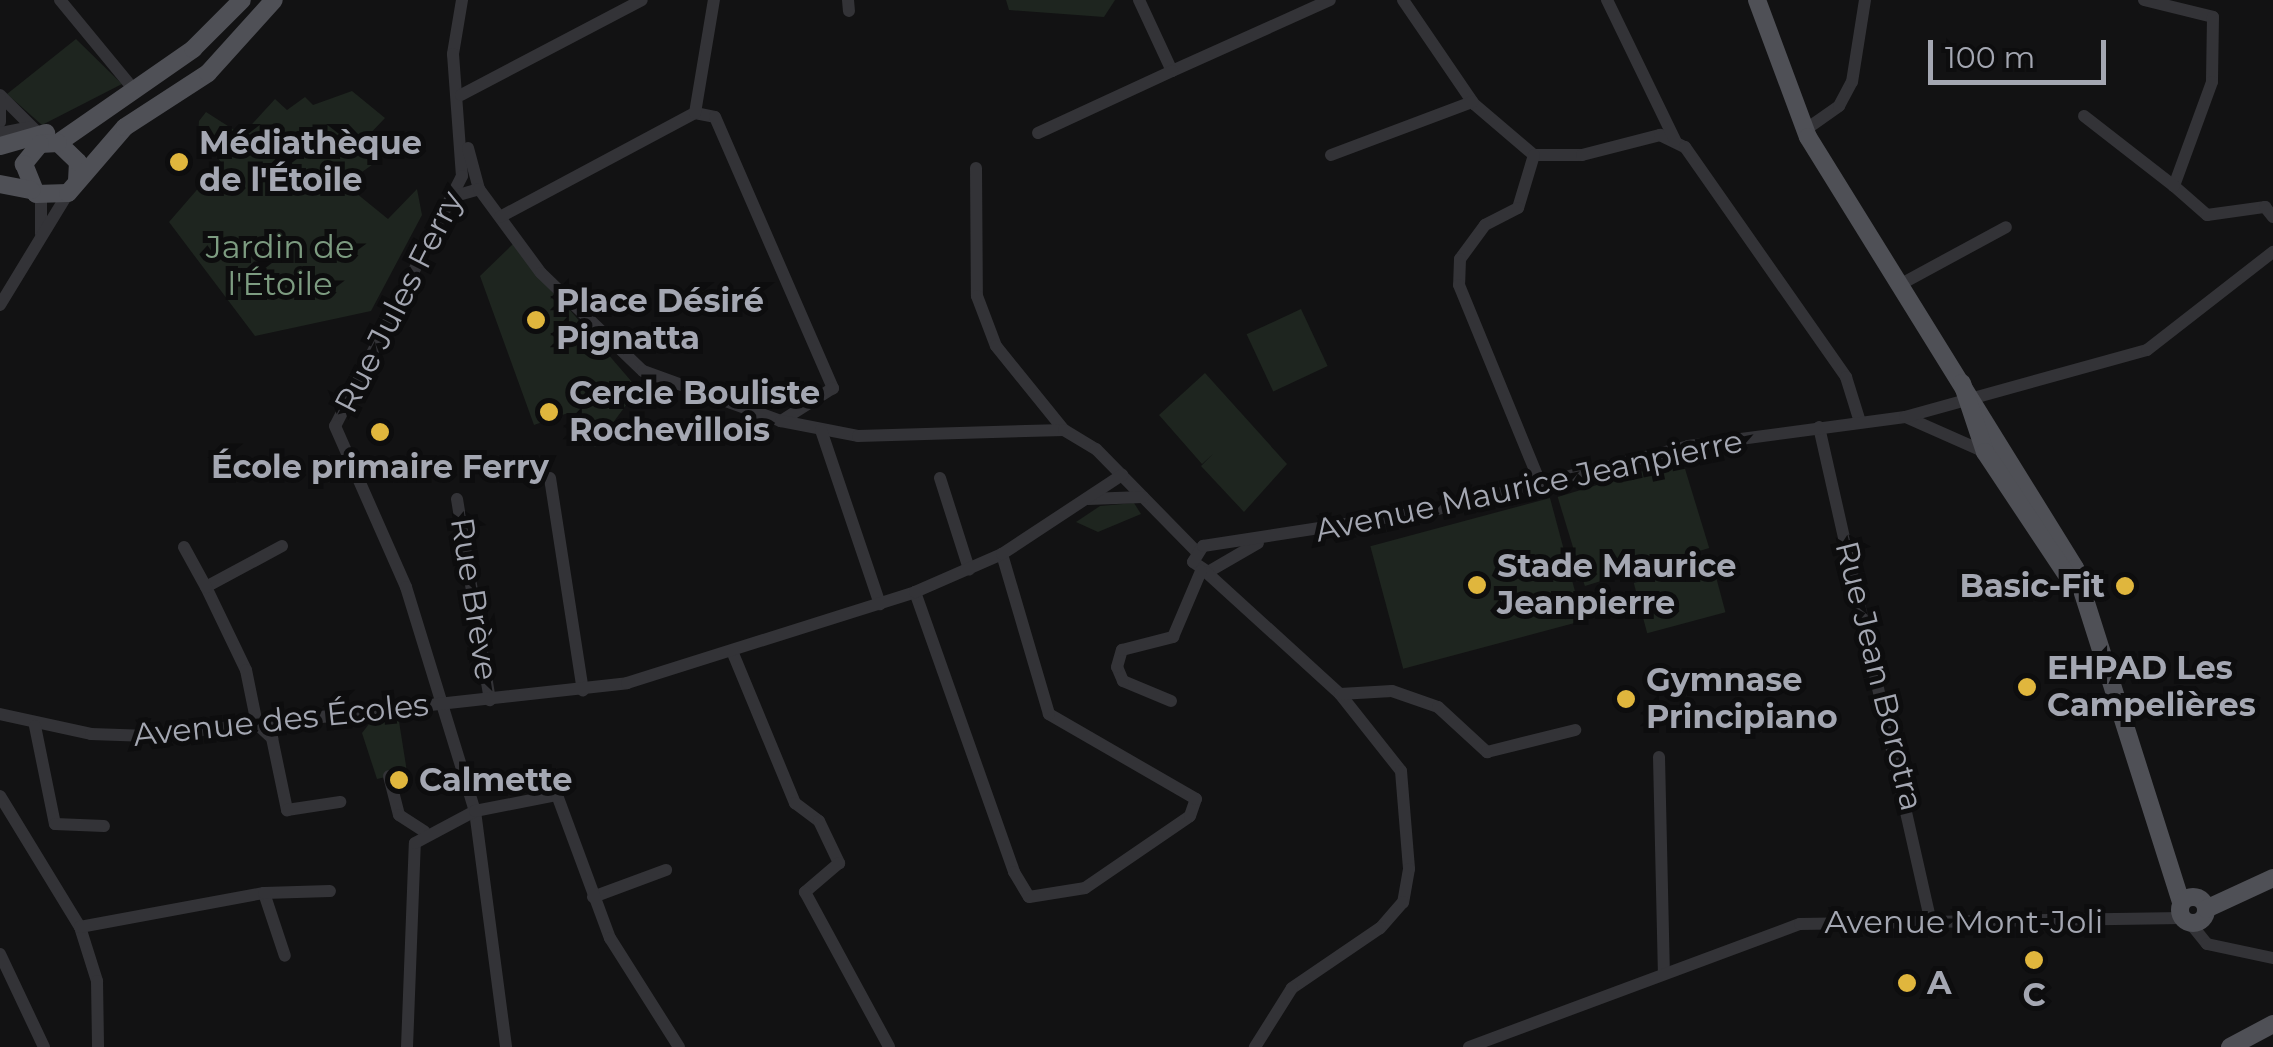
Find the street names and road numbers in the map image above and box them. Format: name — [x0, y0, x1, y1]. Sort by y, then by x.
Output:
street label: Rue Jules Ferry — [327, 185, 471, 419]
street label: Avenue Maurice Jeanpierre — [1312, 422, 1746, 550]
street label: Rue Brève — [442, 515, 506, 683]
street label: Rue Jean Borotra — [1827, 537, 1931, 815]
street label: Avenue des Écoles — [131, 685, 431, 755]
street label: Avenue Mont-Joli — [1825, 903, 2103, 941]

